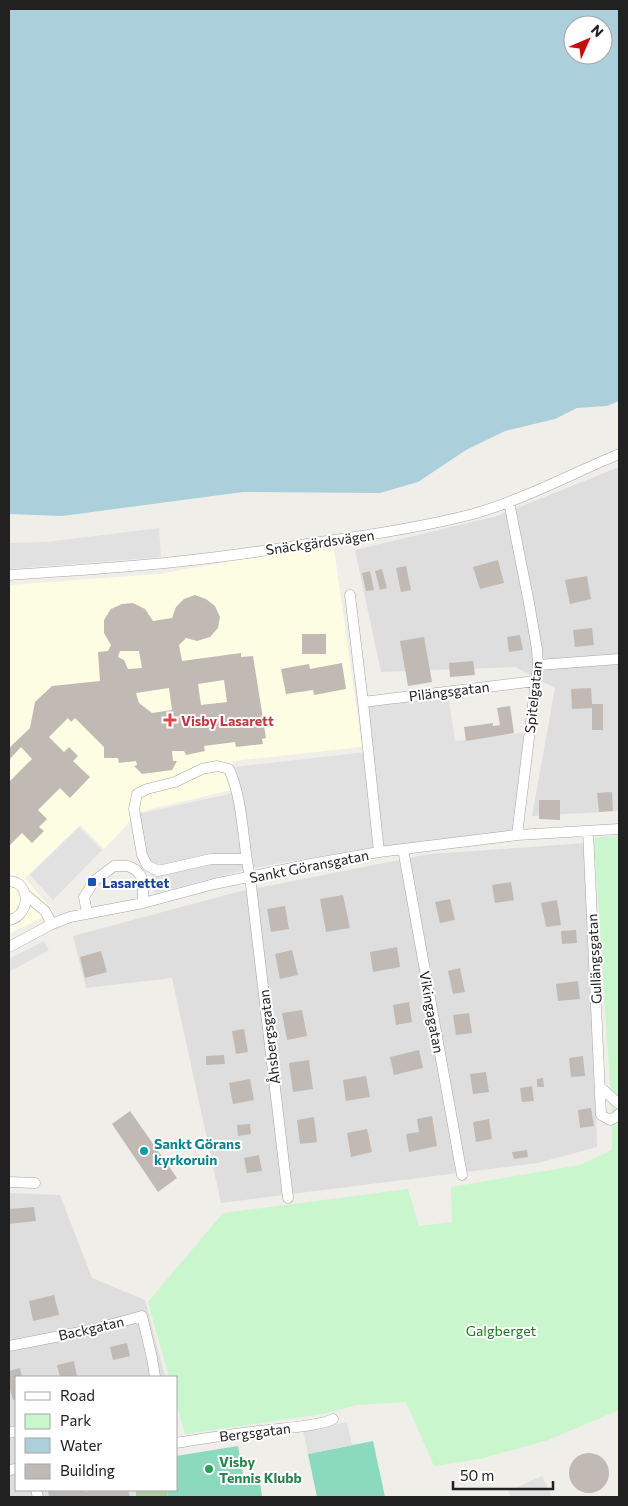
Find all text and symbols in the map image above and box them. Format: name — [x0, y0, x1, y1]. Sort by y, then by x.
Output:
north arrow — [563, 15, 613, 65]
text: N — [588, 21, 607, 40]
street label: Snäckgärdsvägen — [265, 526, 375, 558]
street label: Spitelgatan — [521, 660, 545, 734]
street label: Pilängsgatan — [408, 678, 490, 704]
place label: Visby Lasarett — [181, 712, 274, 729]
marker: Visby Lasarett — [163, 713, 177, 727]
street label: Sankt Göransgatan — [248, 846, 370, 886]
place label: Lasarettet — [102, 874, 169, 891]
marker: Lasarettet — [86, 876, 98, 888]
street label: Gullängsgatan — [583, 913, 605, 1005]
street label: Vikingagatan — [416, 970, 448, 1054]
street label: Åhsbergsgatan — [255, 989, 283, 1085]
place label: Sankt Görans kyrkoruin — [154, 1135, 241, 1168]
marker: Sankt Görans kyrkoruin — [138, 1145, 150, 1157]
street label: Backgatan — [57, 1312, 125, 1344]
park label: Galgberget — [466, 1322, 536, 1339]
legend — [15, 1376, 178, 1491]
text: Road — [60, 1386, 95, 1404]
text: Park — [60, 1411, 91, 1429]
street label: Bergsgatan — [218, 1419, 292, 1445]
text: Water — [60, 1436, 102, 1454]
place label: Visby Tennis Klubb — [219, 1453, 302, 1486]
scale bar — [453, 1458, 553, 1490]
text: Building — [60, 1461, 115, 1479]
marker: Visby Tennis Klubb — [203, 1463, 215, 1475]
text: 50 m — [460, 1466, 494, 1484]

